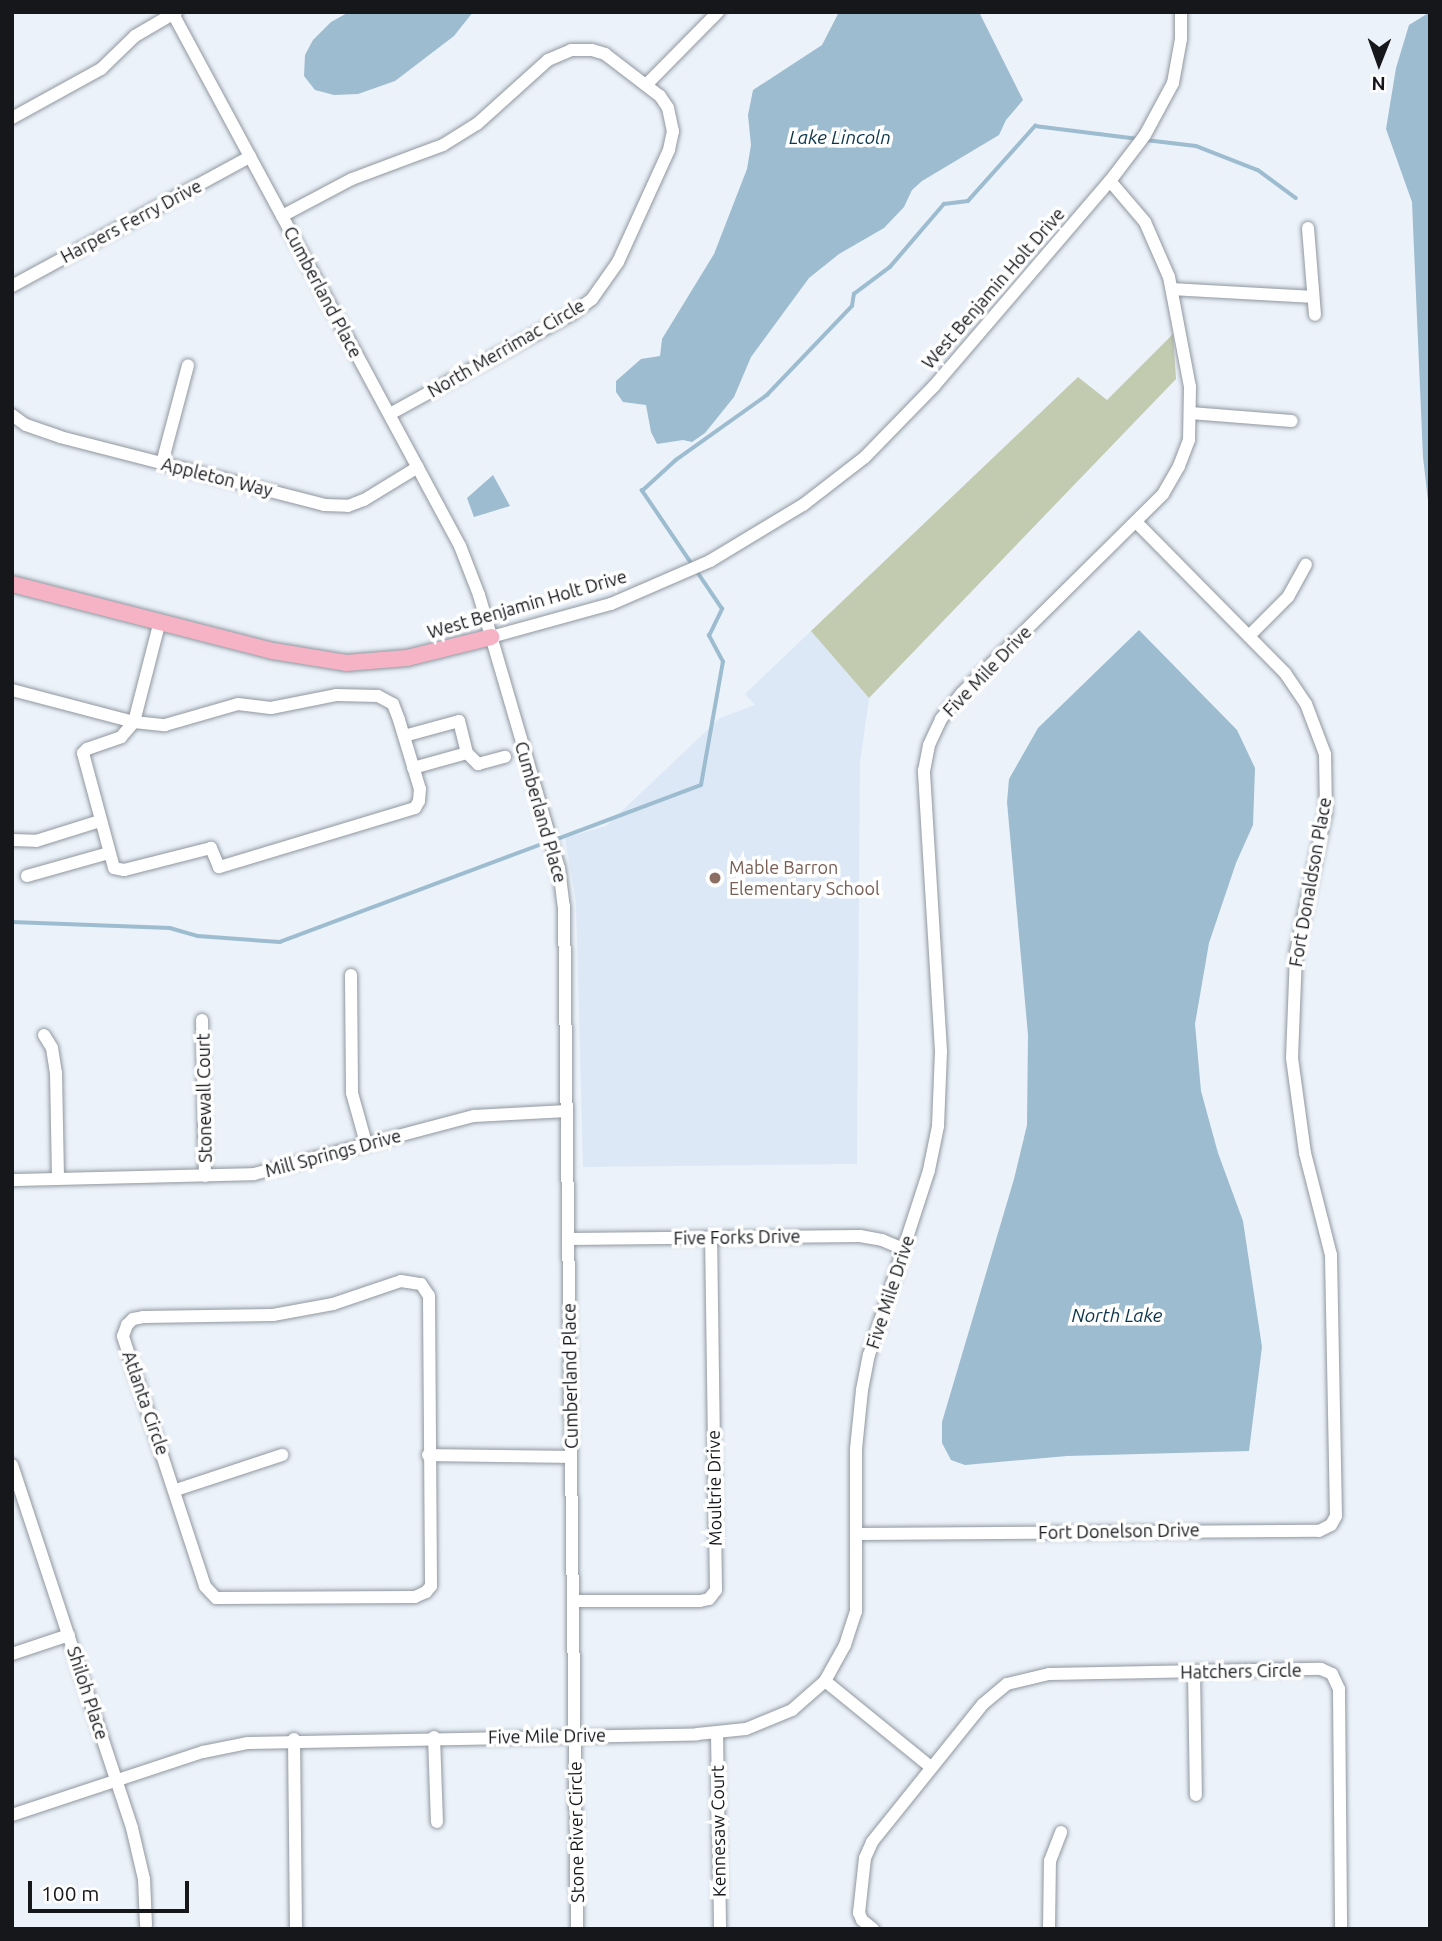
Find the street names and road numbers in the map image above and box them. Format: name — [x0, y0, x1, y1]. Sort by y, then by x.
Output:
street label: Harpers Ferry Drive — [57, 175, 205, 267]
street label: West Benjamin Holt Drive — [917, 203, 1069, 373]
street label: Cumberland Place — [279, 223, 367, 361]
street label: North Merrimac Circle — [424, 294, 588, 402]
street label: Appleton Way — [159, 453, 275, 501]
street label: West Benjamin Holt Drive — [425, 565, 629, 643]
street label: Five Mile Drive — [938, 621, 1036, 721]
street label: Cumberland Place — [511, 739, 571, 885]
street label: Fort Donaldson Place — [1284, 796, 1336, 968]
street label: Stonewall Court — [192, 1033, 216, 1163]
street label: Mill Springs Drive — [263, 1124, 403, 1182]
street label: Five Forks Drive — [673, 1225, 801, 1249]
street label: Five Mile Drive — [862, 1233, 918, 1351]
street label: Cumberland Place — [558, 1303, 582, 1449]
street label: Atlanta Circle — [118, 1348, 174, 1458]
street label: Moultrie Drive — [702, 1430, 726, 1546]
street label: Fort Donelson Drive — [1038, 1519, 1200, 1543]
street label: Shiloh Place — [63, 1644, 113, 1742]
street label: Hatchers Circle — [1180, 1659, 1302, 1683]
street label: Five Mile Drive — [488, 1724, 606, 1748]
street label: Stone River Circle — [564, 1761, 588, 1903]
street label: Kennesaw Court — [706, 1765, 730, 1897]

